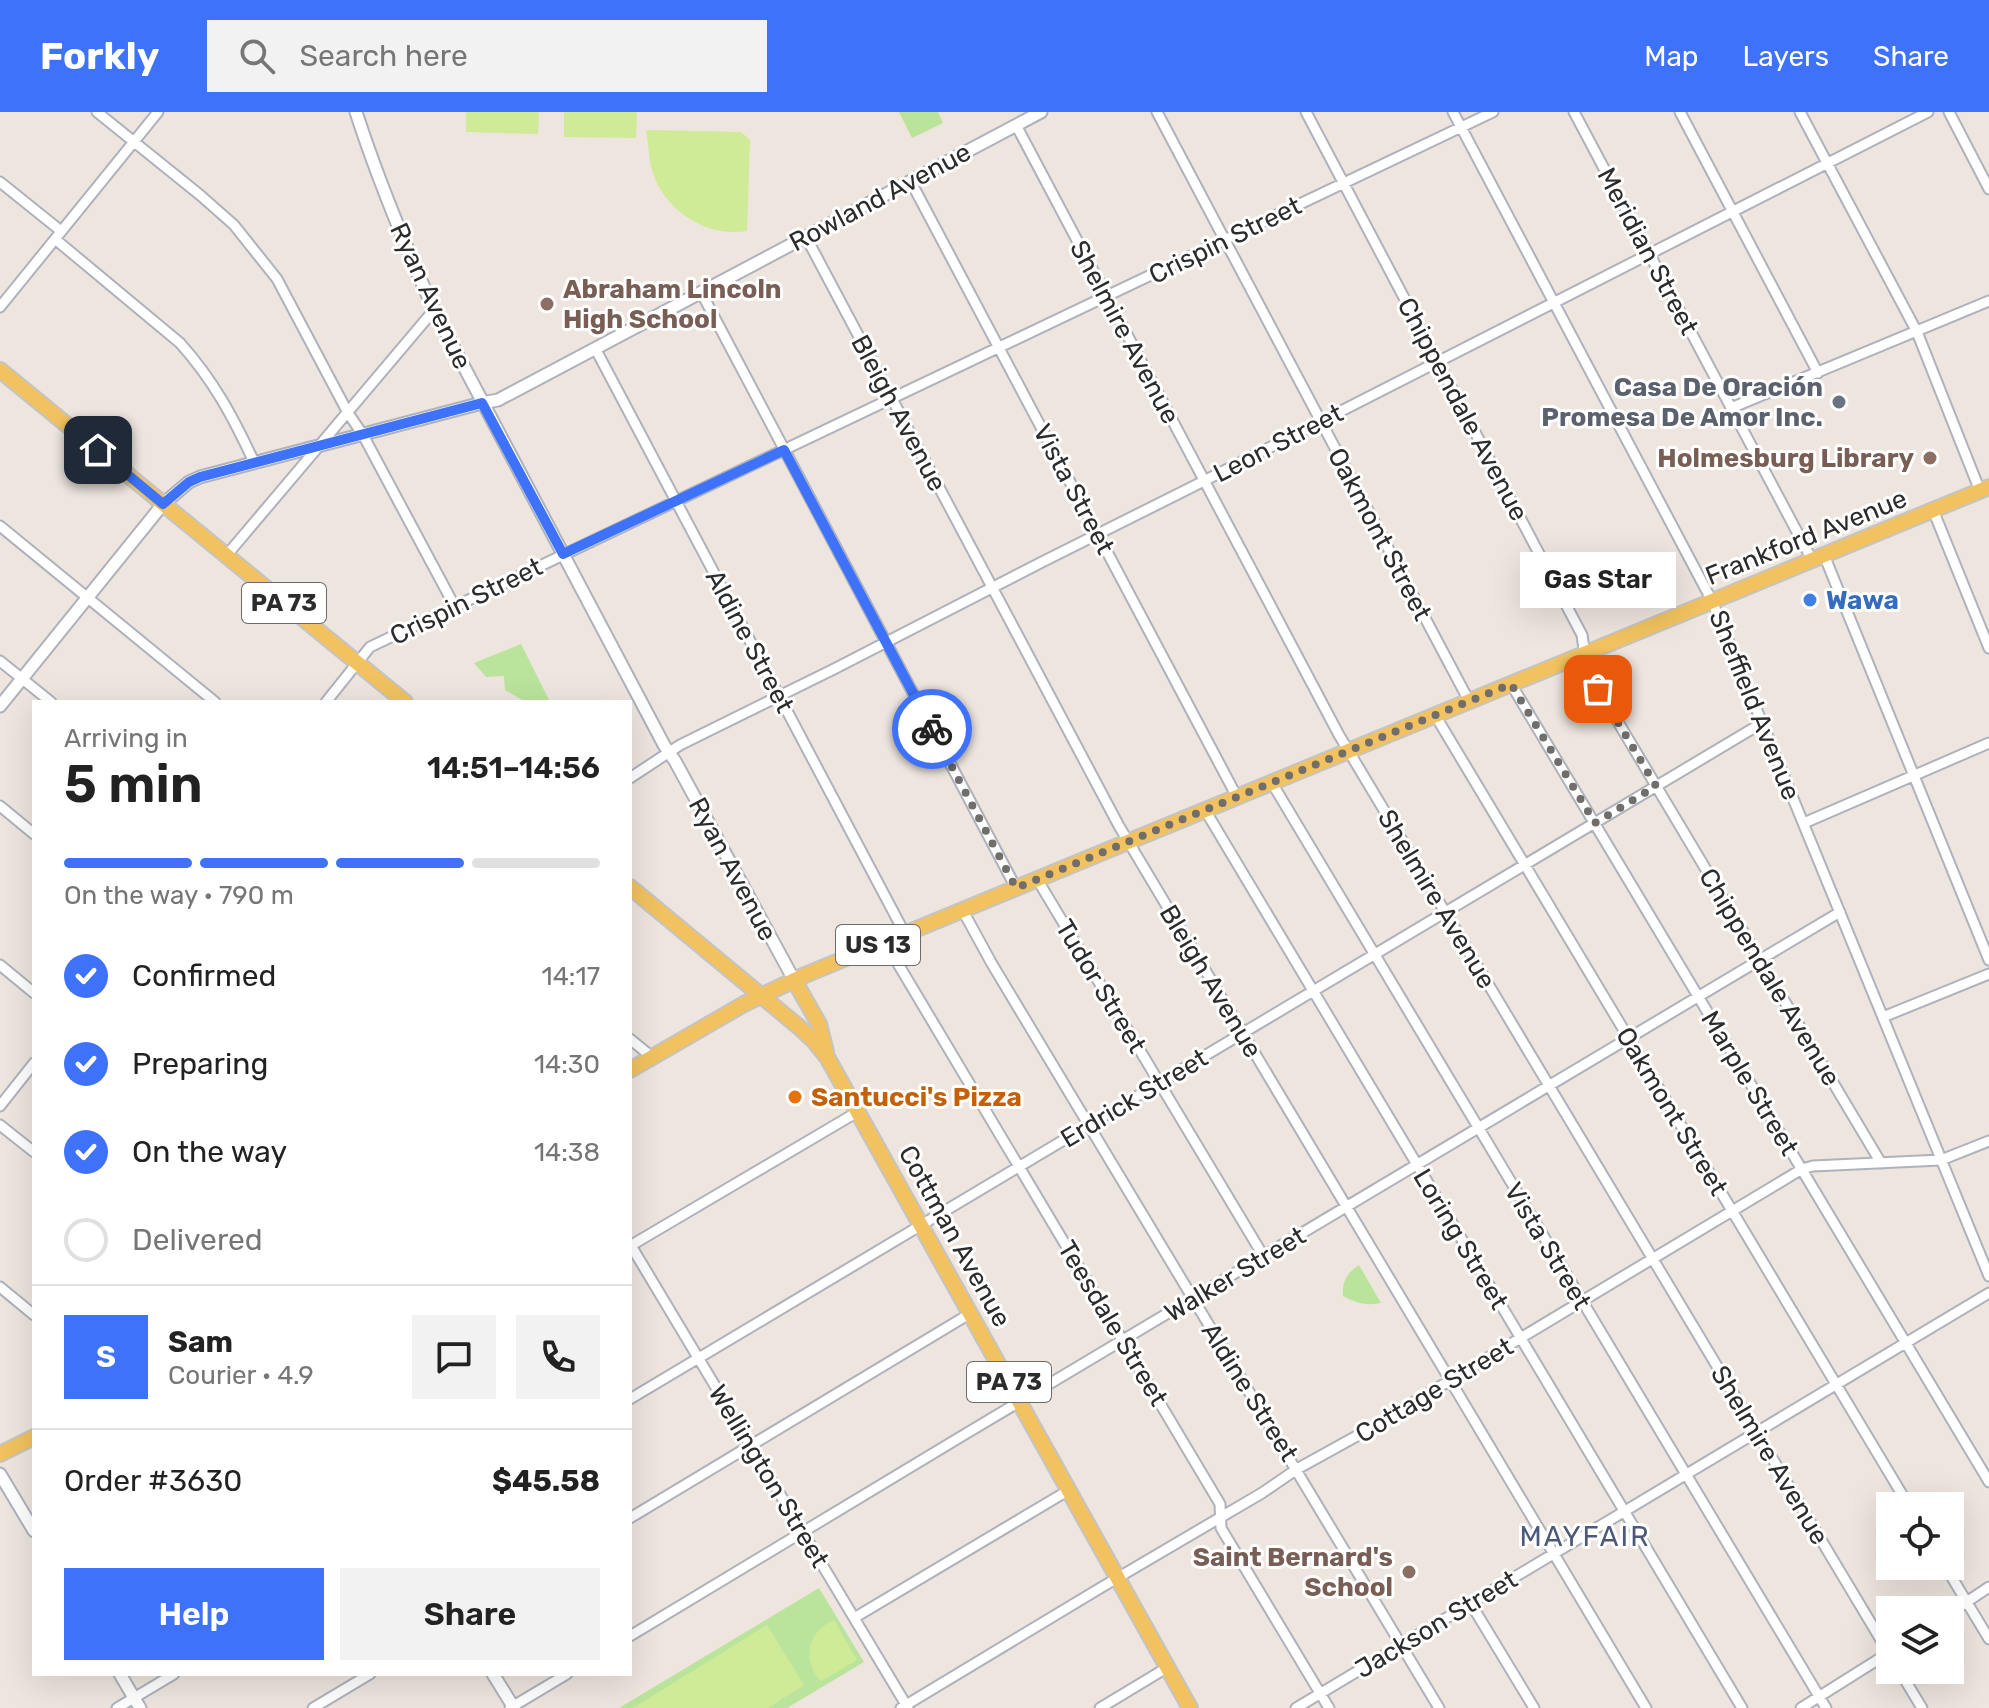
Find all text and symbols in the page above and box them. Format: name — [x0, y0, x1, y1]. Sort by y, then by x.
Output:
search box — [207, 20, 767, 92]
text: Forkly — [40, 33, 159, 79]
icon: search — [235, 34, 279, 78]
text: Search here — [299, 38, 468, 74]
text: Map — [1644, 40, 1699, 73]
text: Layers — [1743, 40, 1829, 73]
text: Share — [1873, 40, 1949, 73]
street label: Rowland Avenue — [784, 137, 976, 258]
street label: Meridian Street — [1590, 162, 1705, 340]
street label: Crispin Street — [1144, 190, 1307, 291]
street label: Ryan Avenue — [383, 218, 478, 374]
street label: Shelmire Avenue — [1063, 235, 1186, 429]
place label: Abraham Lincoln High School — [563, 274, 782, 335]
street label: Chippendale Avenue — [1391, 292, 1535, 526]
marker: Abraham Lincoln High School — [538, 295, 556, 313]
street label: Bleigh Avenue — [844, 330, 953, 497]
place label: Casa De Oración Promesa De Amor Inc. — [1541, 372, 1823, 433]
marker: Casa De Oración Promesa De Amor Inc. — [1830, 393, 1848, 411]
street label: Leon Street — [1208, 398, 1348, 489]
pin — [64, 416, 132, 484]
street label: Vista Street — [1026, 419, 1121, 559]
icon: home — [76, 428, 120, 472]
street label: Oakmont Street — [1321, 443, 1438, 626]
place label: Holmesburg Library — [1657, 443, 1914, 474]
marker: Holmesburg Library — [1921, 449, 1939, 467]
street label: Frankford Avenue — [1701, 483, 1911, 592]
street label: Crispin Street — [385, 551, 548, 652]
callout: Gas Star — [1520, 553, 1676, 609]
street label: Aldine Street — [699, 564, 800, 718]
text: Gas Star — [1544, 564, 1652, 595]
road number: PA 73 — [242, 583, 326, 623]
place label: Wawa — [1826, 585, 1899, 616]
marker: Wawa — [1801, 591, 1819, 609]
street label: Sheffield Avenue — [1702, 606, 1807, 805]
pin — [1564, 655, 1632, 723]
icon: bag — [1576, 667, 1620, 711]
courier — [892, 689, 972, 769]
icon: bike — [910, 707, 954, 751]
text: Arriving in — [64, 723, 188, 754]
text: 14:51–14:56 — [427, 750, 600, 786]
text: 5 min — [64, 753, 203, 815]
street label: Ryan Avenue — [682, 792, 783, 946]
street label: Shelmire Avenue — [1371, 804, 1502, 994]
street label: Chippendale Avenue — [1692, 863, 1847, 1092]
text: On the way · 790 m — [64, 880, 294, 911]
street label: Bleigh Avenue — [1153, 899, 1268, 1063]
street label: Tudor Street — [1049, 914, 1152, 1058]
road number: US 13 — [836, 925, 920, 965]
icon: check — [64, 954, 108, 998]
text: Confirmed — [132, 958, 276, 994]
text: 14:17 — [542, 961, 600, 992]
street label: Marple Street — [1694, 1006, 1805, 1161]
street label: Oakmont Street — [1609, 1022, 1734, 1201]
icon: check — [64, 1042, 108, 1086]
street label: Erdrick Street — [1055, 1042, 1213, 1154]
text: Preparing — [132, 1046, 268, 1082]
text: 14:30 — [534, 1049, 600, 1080]
place label: Santucci's Pizza — [811, 1082, 1022, 1113]
marker: Santucci's Pizza — [786, 1088, 804, 1106]
icon: check — [64, 1130, 108, 1174]
text: On the way — [132, 1134, 287, 1170]
text: 14:38 — [534, 1137, 600, 1168]
street label: Cottman Avenue — [892, 1140, 1017, 1332]
street label: Loring Street — [1407, 1163, 1515, 1315]
street label: Vista Street — [1498, 1177, 1598, 1315]
street label: Walker Street — [1159, 1220, 1311, 1329]
text: Delivered — [132, 1222, 263, 1258]
street label: Teesdale Street — [1051, 1235, 1174, 1411]
button: chat — [412, 1315, 496, 1399]
button: phone — [516, 1315, 600, 1399]
street label: Aldine Street — [1195, 1317, 1304, 1467]
text: Sam — [168, 1324, 233, 1360]
street label: Cottage Street — [1350, 1331, 1519, 1450]
text: S — [96, 1339, 116, 1375]
text: Courier · 4.9 — [168, 1360, 314, 1391]
street label: Shelmire Avenue — [1704, 1360, 1835, 1550]
road number: PA 73 — [967, 1362, 1051, 1402]
street label: Wellington Street — [702, 1379, 835, 1573]
text: Order #3630 — [64, 1463, 242, 1499]
text: $45.58 — [492, 1463, 600, 1499]
map controls — [1876, 1492, 1964, 1684]
button: locate — [1876, 1492, 1964, 1580]
district label: MAYFAIR — [1520, 1520, 1650, 1553]
place label: Saint Bernard's School — [1193, 1542, 1393, 1603]
marker: Saint Bernard's School — [1400, 1563, 1418, 1581]
street label: Jackson Street — [1350, 1564, 1523, 1685]
button: Help — [64, 1568, 324, 1660]
button: Share — [340, 1568, 600, 1660]
button: layers — [1876, 1596, 1964, 1684]

